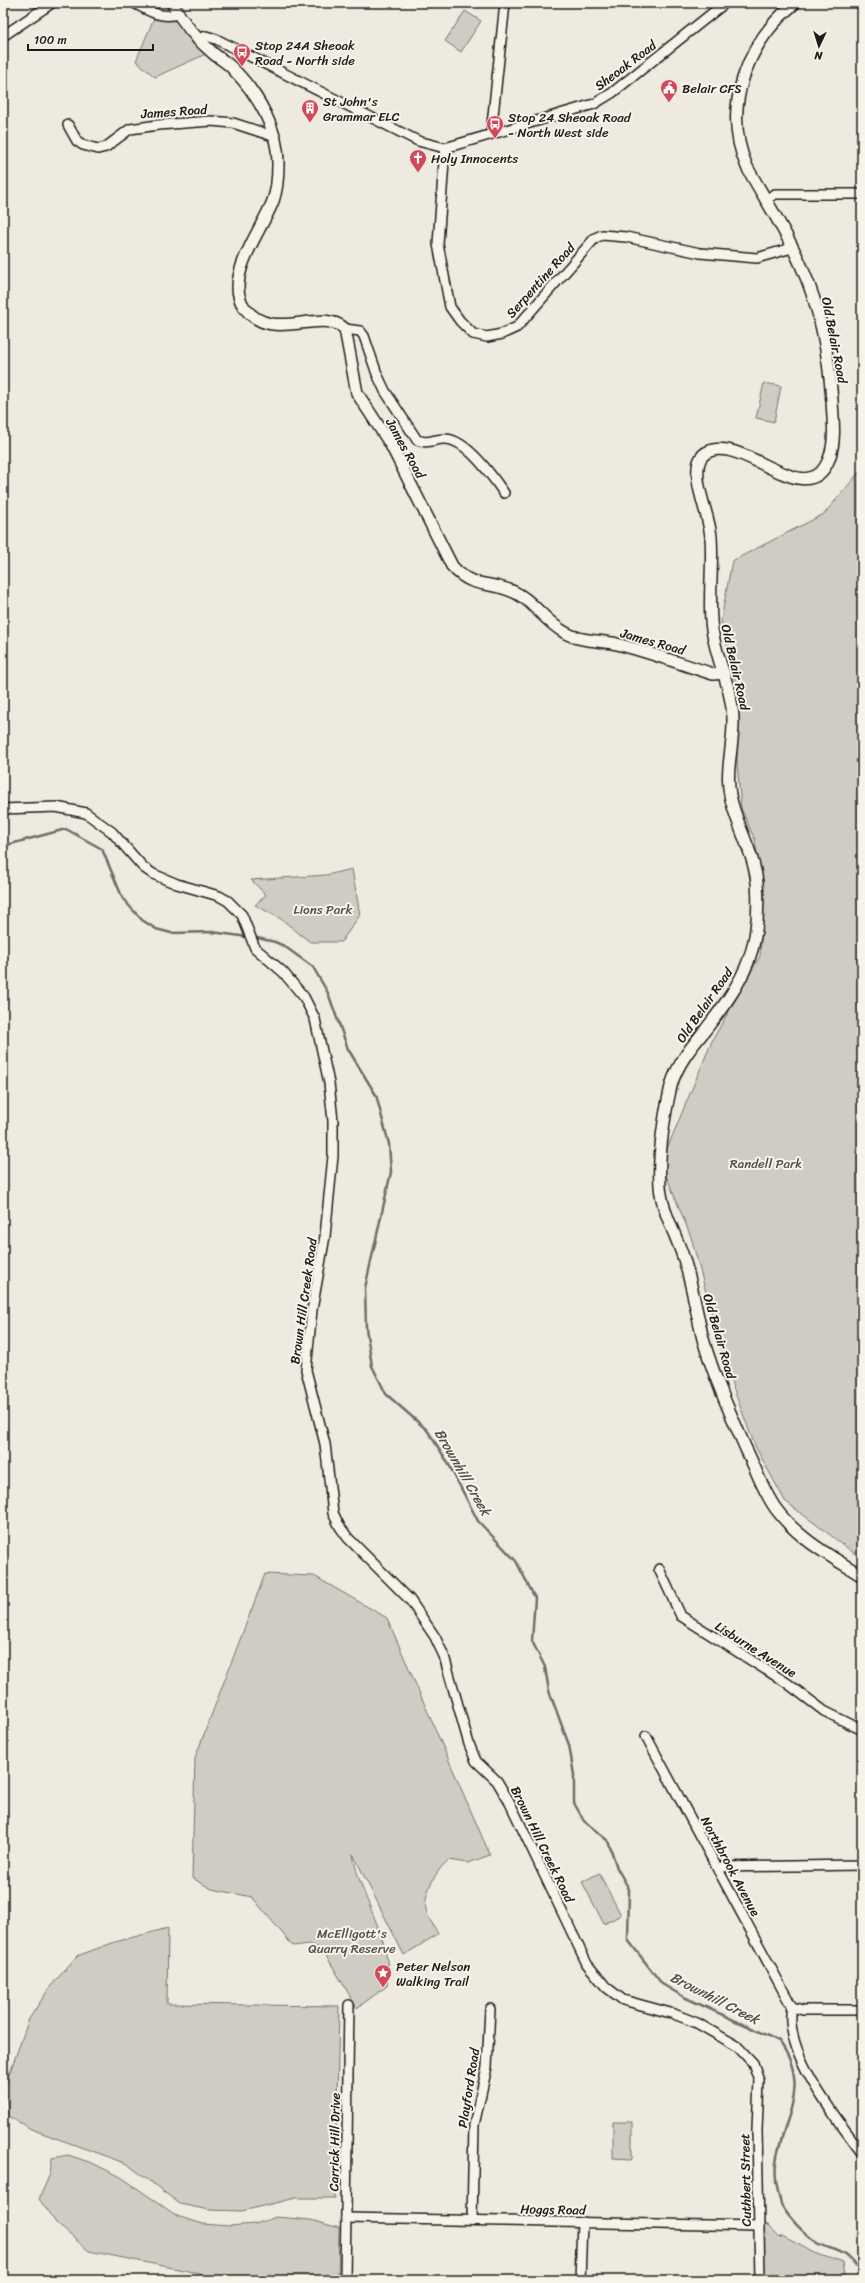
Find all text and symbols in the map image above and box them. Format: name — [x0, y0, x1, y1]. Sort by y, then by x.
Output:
scale bar — [28, 26, 153, 52]
north arrow — [799, 26, 839, 66]
text: 100 m — [34, 29, 67, 51]
place label: Stop 24A Sheoak Road - North side — [255, 34, 355, 72]
street label: Sheoak Road — [589, 34, 662, 97]
bus stop icon: Stop 24A Sheoak Road - North side — [232, 42, 252, 67]
text: N — [813, 46, 824, 65]
place label: Belair CFS — [682, 77, 742, 100]
public building icon: Belair CFS — [659, 78, 679, 103]
place label: St John's Grammar ELC — [323, 90, 400, 128]
street label: James Road — [139, 98, 209, 125]
building icon: St John's Grammar ELC — [300, 98, 320, 123]
place label: Stop 24 Sheoak Road - North West side — [508, 106, 632, 144]
bus stop icon: Stop 24 Sheoak Road - North West side — [485, 114, 505, 139]
place label: Holy Innocents — [431, 147, 518, 170]
church icon: Holy Innocents — [408, 148, 428, 173]
street label: Serpentine Road — [500, 236, 581, 323]
street label: Old Belair Road — [815, 295, 854, 386]
street label: James Road — [379, 413, 432, 484]
street label: James Road — [617, 621, 689, 662]
street label: Old Belair Road — [714, 622, 757, 714]
park label: Lions Park — [294, 898, 353, 921]
street label: Old Belair Road — [670, 962, 740, 1048]
park label: Randell Park — [730, 1152, 802, 1175]
street label: Brown Hill Creek Road — [283, 1235, 324, 1366]
street label: Old Belair Road — [696, 1291, 743, 1383]
water label: Brownhill Creek — [427, 1424, 499, 1522]
street label: Lisburne Avenue — [710, 1615, 801, 1684]
street label: Brown Hill Creek Road — [504, 1782, 581, 1908]
street label: Northbrook Avenue — [694, 1812, 767, 1921]
park label: McElligott's Quarry Reserve — [308, 1922, 396, 1960]
place label: Peter Nelson Walking Trail — [396, 1955, 470, 1993]
place icon: Peter Nelson Walking Trail — [373, 1963, 393, 1988]
water label: Brownhill Creek — [666, 1965, 765, 2032]
street label: Playford Road — [451, 2045, 486, 2130]
street label: Carrick Hill Drive — [322, 2092, 347, 2192]
street label: Cuthbert Street — [733, 2133, 758, 2227]
street label: Hoggs Road — [520, 2197, 587, 2222]

